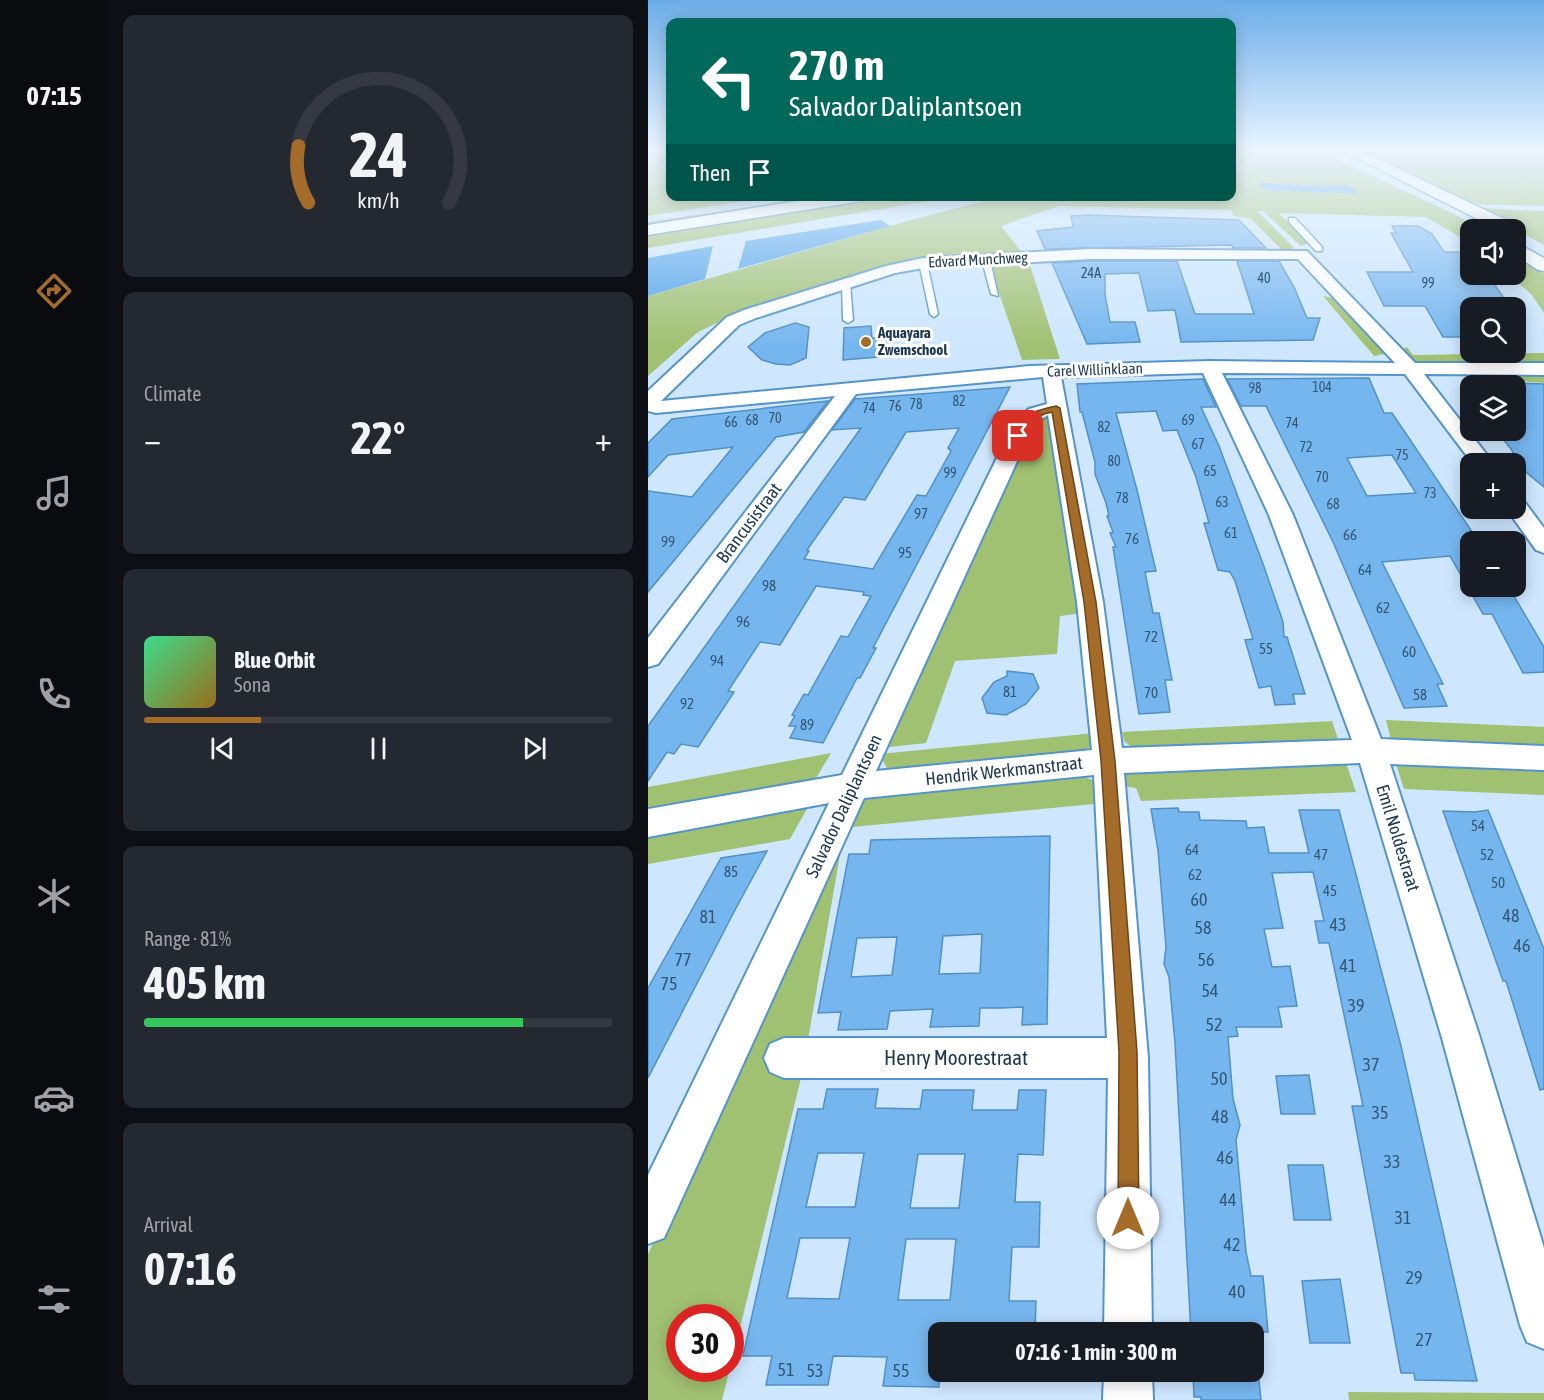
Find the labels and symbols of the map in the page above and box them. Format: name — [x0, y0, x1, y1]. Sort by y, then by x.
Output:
street label: Edvard Munchweg — [928, 248, 1029, 271]
house number: 24A — [1081, 265, 1101, 281]
house number: 40 — [1257, 270, 1271, 286]
house number: 99 — [1421, 275, 1435, 291]
place label: Aquayara Zwemschool — [877, 324, 948, 358]
marker: Aquayara Zwemschool — [859, 335, 873, 349]
street label: Carel Willinklaan — [1047, 359, 1143, 380]
house number: 104 — [1312, 379, 1332, 395]
house number: 98 — [1248, 380, 1262, 396]
house number: 82 — [952, 393, 966, 409]
house number: 78 — [909, 396, 923, 412]
house number: 76 — [888, 398, 902, 414]
house number: 74 — [862, 400, 876, 416]
house number: 70 — [768, 410, 782, 426]
pin — [992, 410, 1043, 461]
house number: 68 — [745, 412, 759, 428]
house number: 69 — [1181, 412, 1195, 428]
house number: 66 — [724, 414, 738, 430]
house number: 74 — [1285, 415, 1299, 431]
house number: 82 — [1097, 419, 1111, 435]
house number: 67 — [1191, 436, 1205, 452]
house number: 72 — [1299, 439, 1313, 455]
house number: 75 — [1395, 447, 1409, 463]
house number: 80 — [1107, 453, 1121, 469]
house number: 65 — [1203, 463, 1217, 479]
house number: 99 — [943, 465, 957, 481]
house number: 70 — [1315, 469, 1329, 485]
street label: Brancusistraat — [712, 479, 786, 567]
house number: 73 — [1423, 485, 1437, 501]
house number: 78 — [1115, 490, 1129, 506]
house number: 63 — [1215, 494, 1229, 510]
house number: 68 — [1326, 496, 1340, 512]
house number: 97 — [914, 505, 928, 522]
house number: 61 — [1224, 524, 1238, 541]
house number: 66 — [1343, 526, 1357, 543]
house number: 76 — [1125, 530, 1139, 547]
house number: 99 — [661, 533, 675, 550]
house number: 95 — [898, 544, 912, 561]
house number: 64 — [1358, 561, 1372, 578]
house number: 98 — [762, 577, 776, 594]
house number: 62 — [1376, 599, 1390, 616]
house number: 96 — [736, 613, 750, 630]
house number: 72 — [1144, 628, 1158, 645]
house number: 55 — [1259, 640, 1273, 657]
house number: 60 — [1402, 643, 1416, 660]
house number: 94 — [710, 652, 724, 669]
house number: 81 — [1003, 683, 1017, 700]
house number: 70 — [1144, 684, 1158, 701]
house number: 58 — [1413, 686, 1427, 703]
house number: 92 — [680, 695, 694, 712]
house number: 89 — [800, 716, 814, 733]
street label: Salvador Daliplantsoen — [801, 731, 886, 881]
street label: Hendrik Werkmanstraat — [924, 752, 1084, 789]
street label: Emil Noldestraat — [1372, 782, 1425, 894]
house number: 54 — [1471, 817, 1485, 834]
house number: 64 — [1185, 841, 1199, 858]
house number: 47 — [1314, 846, 1328, 863]
house number: 52 — [1480, 846, 1494, 863]
house number: 85 — [724, 863, 738, 880]
house number: 62 — [1188, 866, 1202, 883]
house number: 50 — [1491, 874, 1505, 891]
house number: 45 — [1323, 882, 1337, 899]
house number: 60 — [1191, 889, 1207, 910]
house number: 48 — [1503, 905, 1519, 926]
house number: 81 — [700, 906, 716, 927]
house number: 43 — [1330, 914, 1346, 935]
house number: 58 — [1195, 917, 1211, 938]
house number: 46 — [1514, 935, 1530, 956]
house number: 77 — [675, 949, 691, 970]
house number: 56 — [1198, 949, 1214, 970]
house number: 41 — [1340, 955, 1356, 976]
house number: 75 — [661, 973, 677, 994]
house number: 54 — [1202, 980, 1218, 1001]
house number: 39 — [1348, 995, 1364, 1016]
house number: 52 — [1206, 1014, 1222, 1035]
street label: Henry Moorestraat — [884, 1045, 1028, 1069]
house number: 37 — [1363, 1054, 1379, 1075]
house number: 50 — [1211, 1068, 1227, 1089]
house number: 35 — [1372, 1102, 1388, 1123]
house number: 48 — [1212, 1106, 1228, 1127]
house number: 46 — [1217, 1147, 1233, 1168]
house number: 33 — [1384, 1151, 1400, 1172]
position arrow — [1096, 1186, 1160, 1250]
house number: 44 — [1220, 1189, 1236, 1210]
house number: 31 — [1395, 1207, 1411, 1228]
house number: 42 — [1224, 1234, 1240, 1255]
house number: 29 — [1406, 1267, 1422, 1288]
house number: 40 — [1229, 1281, 1245, 1302]
speed limit sign: 30 — [666, 1304, 744, 1382]
house number: 27 — [1416, 1329, 1432, 1350]
house number: 51 — [778, 1359, 794, 1380]
house number: 53 — [807, 1360, 823, 1381]
house number: 55 — [893, 1360, 909, 1381]

